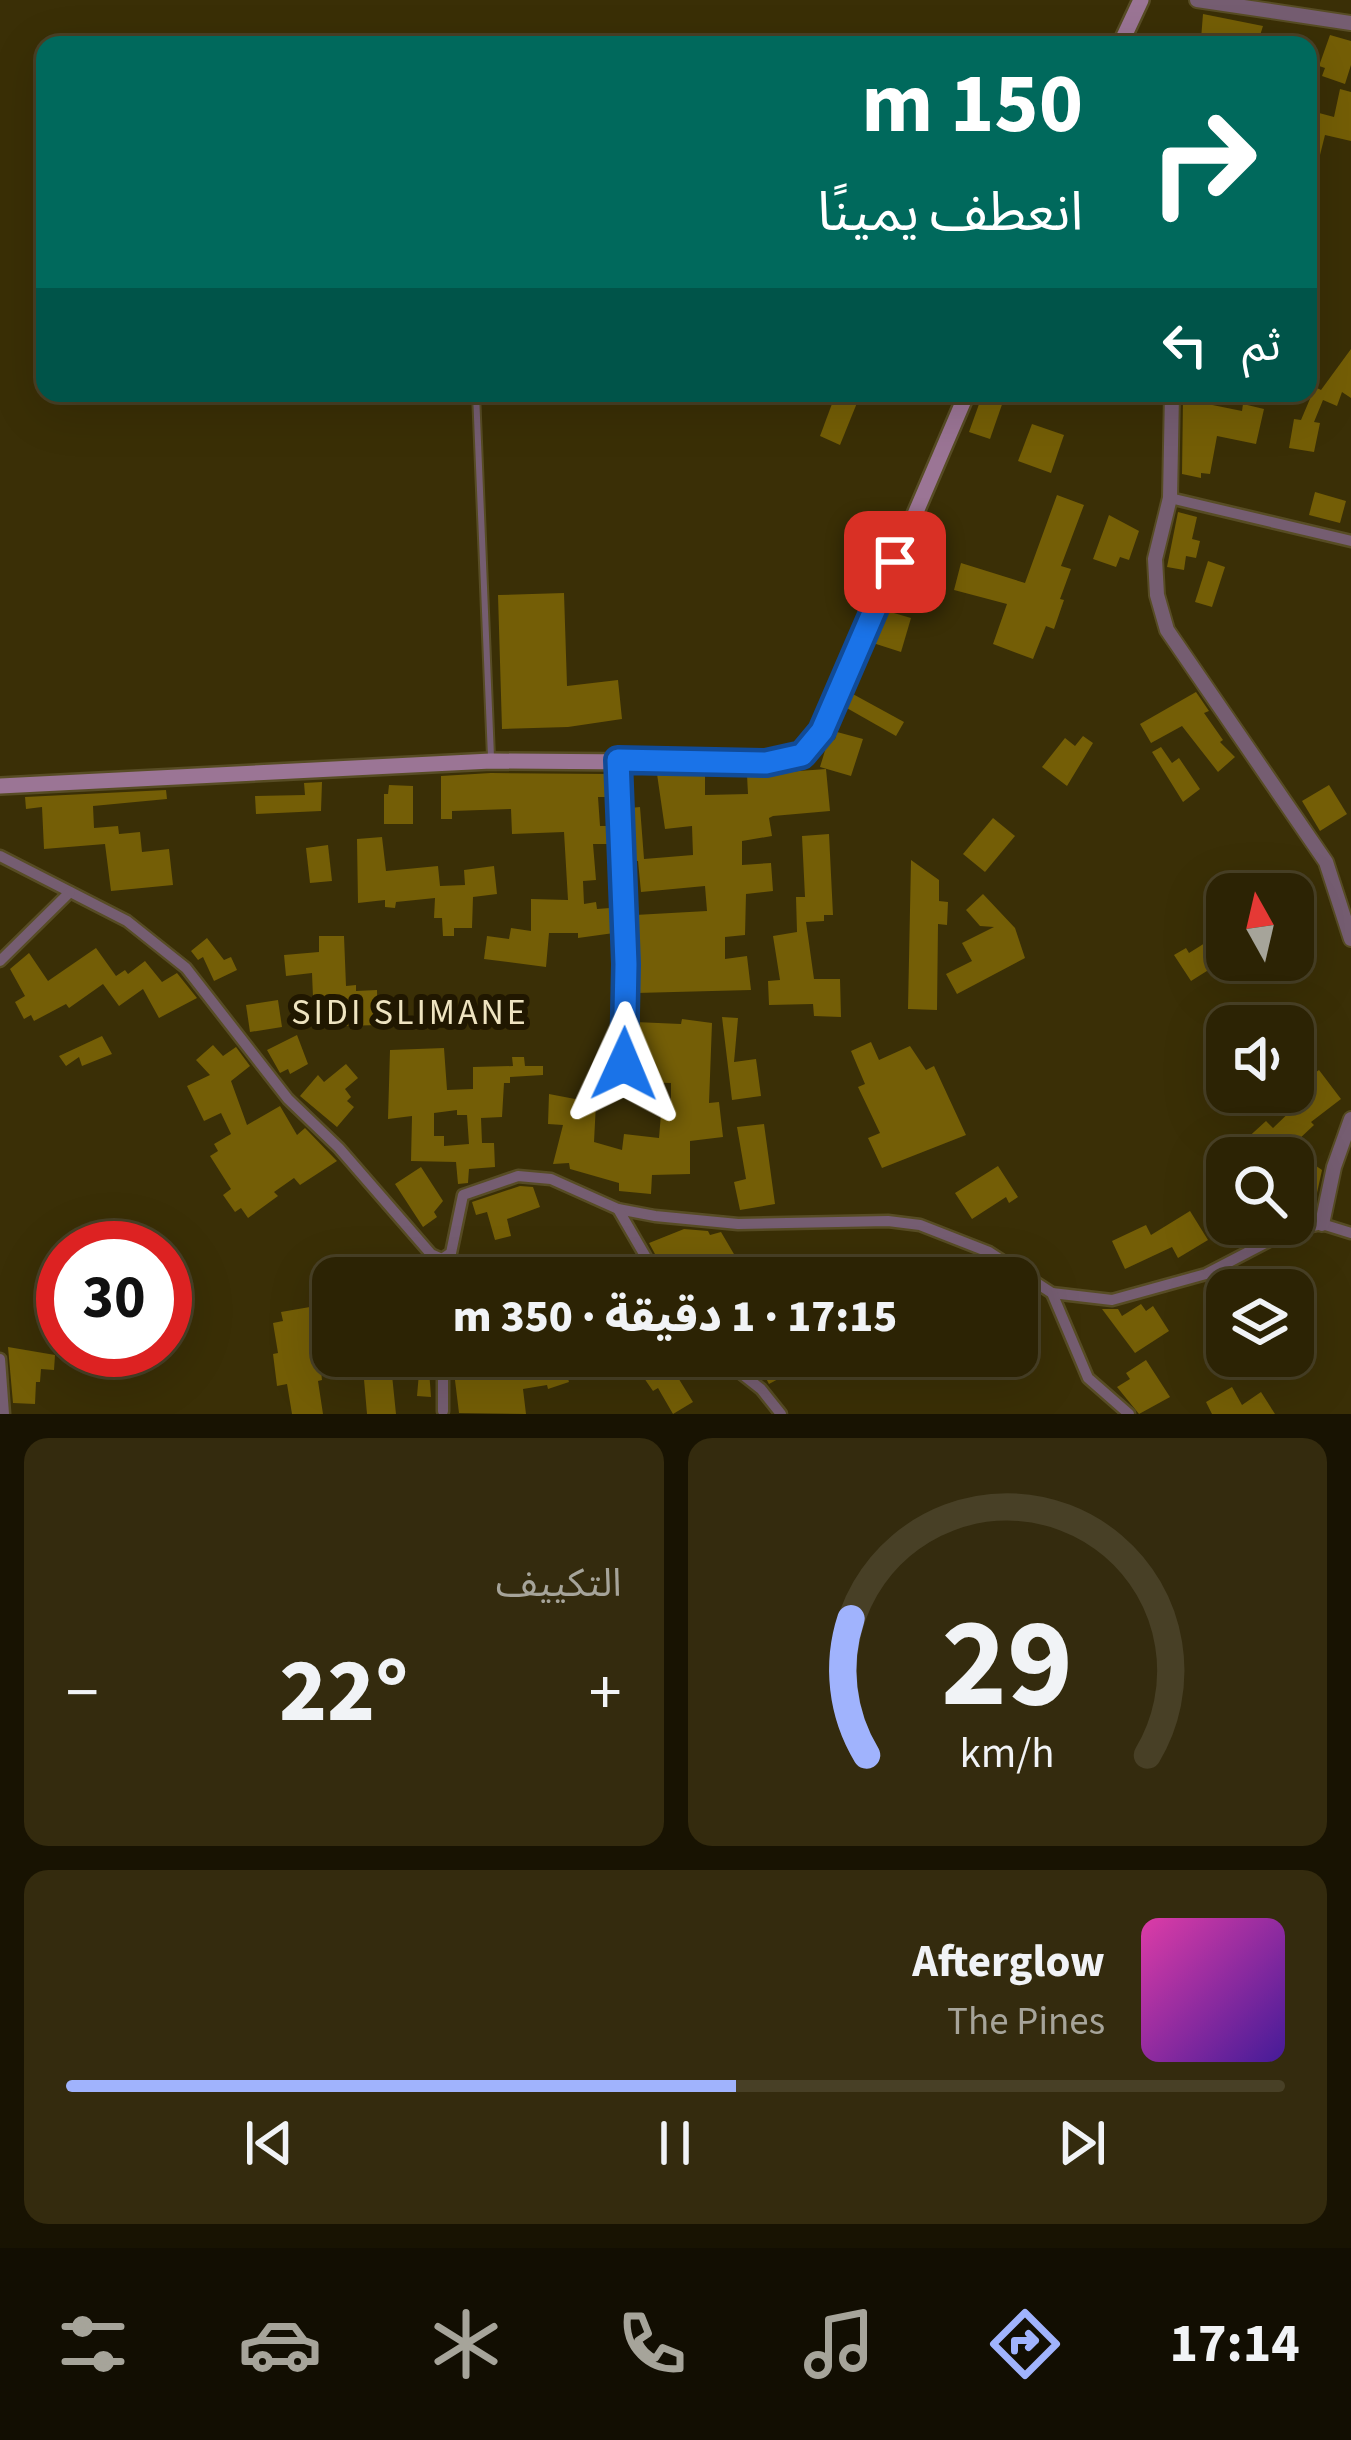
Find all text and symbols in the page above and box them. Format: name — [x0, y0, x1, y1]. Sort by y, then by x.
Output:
text: 150 m — [861, 45, 1083, 165]
icon: right — [1125, 84, 1281, 240]
text: انعطف يمينًا — [817, 175, 1083, 252]
icon: left — [1152, 312, 1218, 378]
text: ثم — [1242, 314, 1281, 378]
pin — [844, 511, 946, 613]
icon: arrive — [862, 529, 928, 595]
north arrow — [1206, 873, 1314, 981]
map controls — [1206, 873, 1314, 1377]
district label: SIDI SLIMANE — [291, 987, 529, 1038]
position arrow — [561, 1001, 687, 1127]
button: sound — [1206, 1005, 1314, 1113]
button: search — [1206, 1137, 1314, 1245]
speed limit sign: 30 — [36, 1221, 192, 1377]
button: layers — [1206, 1269, 1314, 1377]
text: 17:15 · 1 دقيقة · 350 m — [453, 1285, 897, 1349]
text: التكييف — [496, 1556, 622, 1612]
text: 29 — [941, 1576, 1073, 1754]
text: 22° — [279, 1628, 409, 1756]
text: − — [66, 1646, 99, 1740]
text: + — [589, 1646, 621, 1740]
text: km/h — [960, 1723, 1055, 1784]
text: Afterglow — [912, 1930, 1105, 1994]
text: The Pines — [947, 1994, 1105, 2050]
icon: previous — [236, 2110, 302, 2176]
icon: pause — [642, 2110, 708, 2176]
icon: next — [1049, 2110, 1115, 2176]
icon: filters — [51, 2302, 135, 2386]
icon: car — [238, 2302, 322, 2386]
icon: climate — [424, 2302, 508, 2386]
icon: phone — [610, 2302, 694, 2386]
icon: music — [797, 2302, 881, 2386]
icon: directions — [983, 2302, 1067, 2386]
text: 17:14 — [1170, 2306, 1300, 2383]

